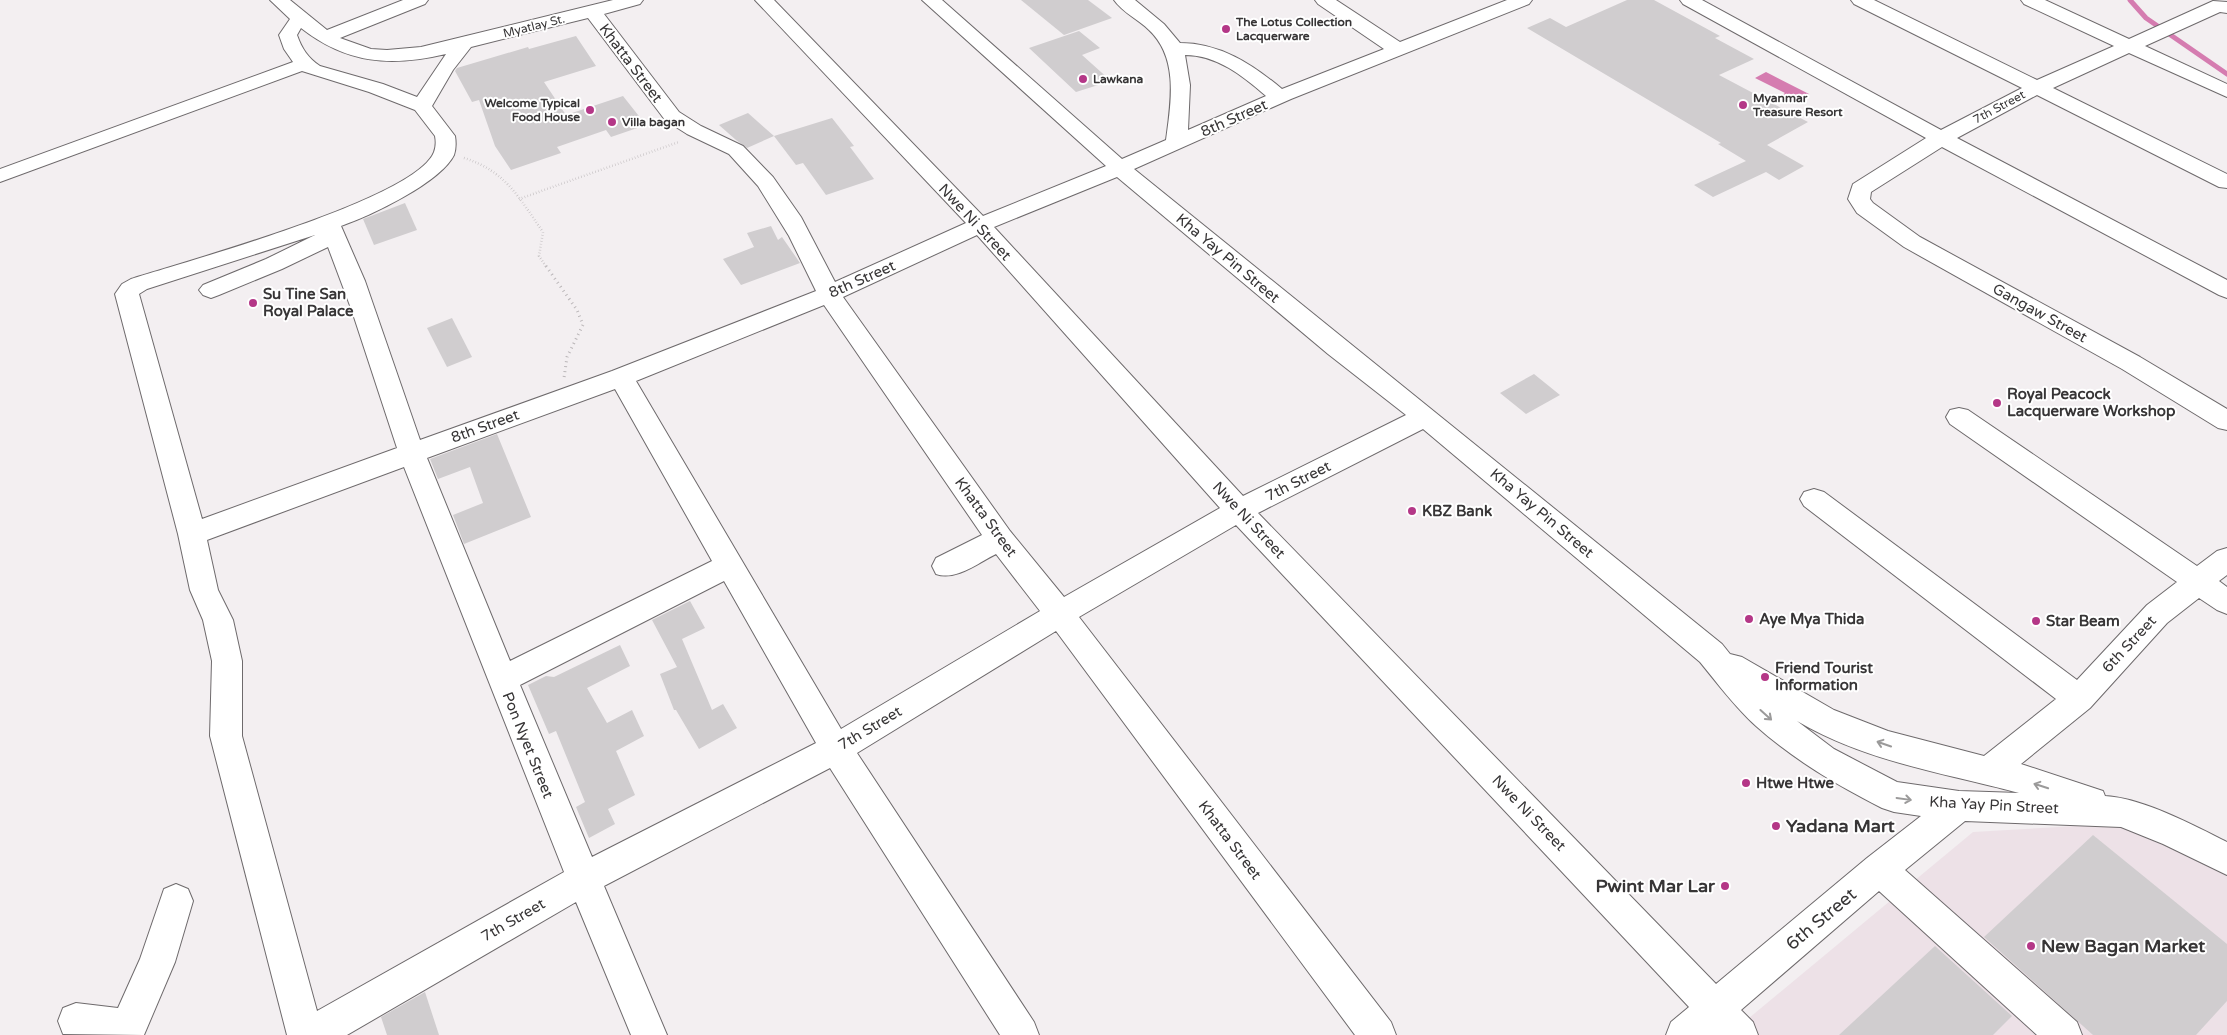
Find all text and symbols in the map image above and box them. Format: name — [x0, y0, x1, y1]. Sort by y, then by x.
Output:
street label: Myatlay St. — [502, 12, 566, 40]
place label: The Lotus Collection Lacquerware — [1235, 15, 1352, 44]
street label: Khatta Street — [595, 20, 667, 106]
marker: The Lotus Collection Lacquerware — [1220, 23, 1232, 35]
place label: Lawkana — [1093, 72, 1144, 86]
marker: Lawkana — [1077, 73, 1089, 85]
street label: 7th Street — [1971, 87, 2028, 127]
place label: Myanmar Treasure Resort — [1752, 91, 1843, 119]
street label: 8th Street — [1198, 95, 1270, 141]
place label: Welcome Typical Food House — [484, 96, 580, 124]
marker: Myanmar Treasure Resort — [1737, 99, 1749, 111]
marker: Welcome Typical Food House — [584, 104, 596, 116]
place label: Villa bagan — [622, 115, 685, 130]
marker: Villa bagan — [606, 116, 618, 128]
street label: Nwe Ni Street — [935, 180, 1015, 264]
street label: Kha Yay Pin Street — [1173, 209, 1284, 307]
street label: 8th Street — [826, 256, 898, 302]
street label: Gangaw Street — [1990, 280, 2091, 347]
place label: Su Tine San Royal Palace — [263, 285, 354, 321]
marker: Su Tine San Royal Palace — [247, 297, 259, 309]
place label: Royal Peacock Lacquerware Workshop — [2007, 385, 2176, 421]
marker: Royal Peacock Lacquerware Workshop — [1991, 397, 2003, 409]
street label: 8th Street — [449, 405, 522, 447]
street label: 7th Street — [1262, 457, 1334, 505]
street label: Kha Yay Pin Street — [1487, 464, 1598, 562]
street label: Khatta Street — [951, 474, 1021, 561]
street label: Nwe Ni Street — [1209, 478, 1289, 562]
place label: KBZ Bank — [1422, 502, 1492, 520]
marker: KBZ Bank — [1406, 505, 1418, 517]
place label: Aye Mya Thida — [1759, 610, 1864, 629]
place label: Star Beam — [2046, 612, 2120, 630]
street label: 6th Street — [2098, 612, 2160, 676]
marker: Aye Mya Thida — [1743, 613, 1755, 625]
marker: Star Beam — [2030, 615, 2042, 627]
place label: Friend Tourist Information — [1775, 659, 1873, 694]
marker: Friend Tourist Information — [1759, 671, 1771, 683]
street label: Pon Nyet Street — [499, 689, 558, 801]
street label: 7th Street — [835, 702, 905, 754]
one-way arrow — [1760, 709, 1773, 721]
one-way arrow — [1877, 739, 1892, 748]
street label: Nwe Ni Street — [1488, 771, 1570, 855]
place label: Htwe Htwe — [1756, 774, 1835, 792]
marker: Htwe Htwe — [1740, 777, 1752, 789]
one-way arrow — [2033, 780, 2049, 790]
street label: Kha Yay Pin Street — [1929, 793, 2060, 817]
one-way arrow — [1896, 794, 1912, 804]
street label: Khatta Street — [1194, 797, 1266, 883]
place label: Yadana Mart — [1786, 815, 1895, 837]
marker: Yadana Mart — [1770, 820, 1782, 832]
place label: Pwint Mar Lar — [1595, 875, 1716, 897]
marker: Pwint Mar Lar — [1719, 880, 1731, 892]
street label: 6th Street — [1781, 883, 1861, 955]
street label: 7th Street — [478, 894, 548, 946]
place label: New Bagan Market — [2041, 935, 2205, 957]
marker: New Bagan Market — [2025, 940, 2037, 952]

